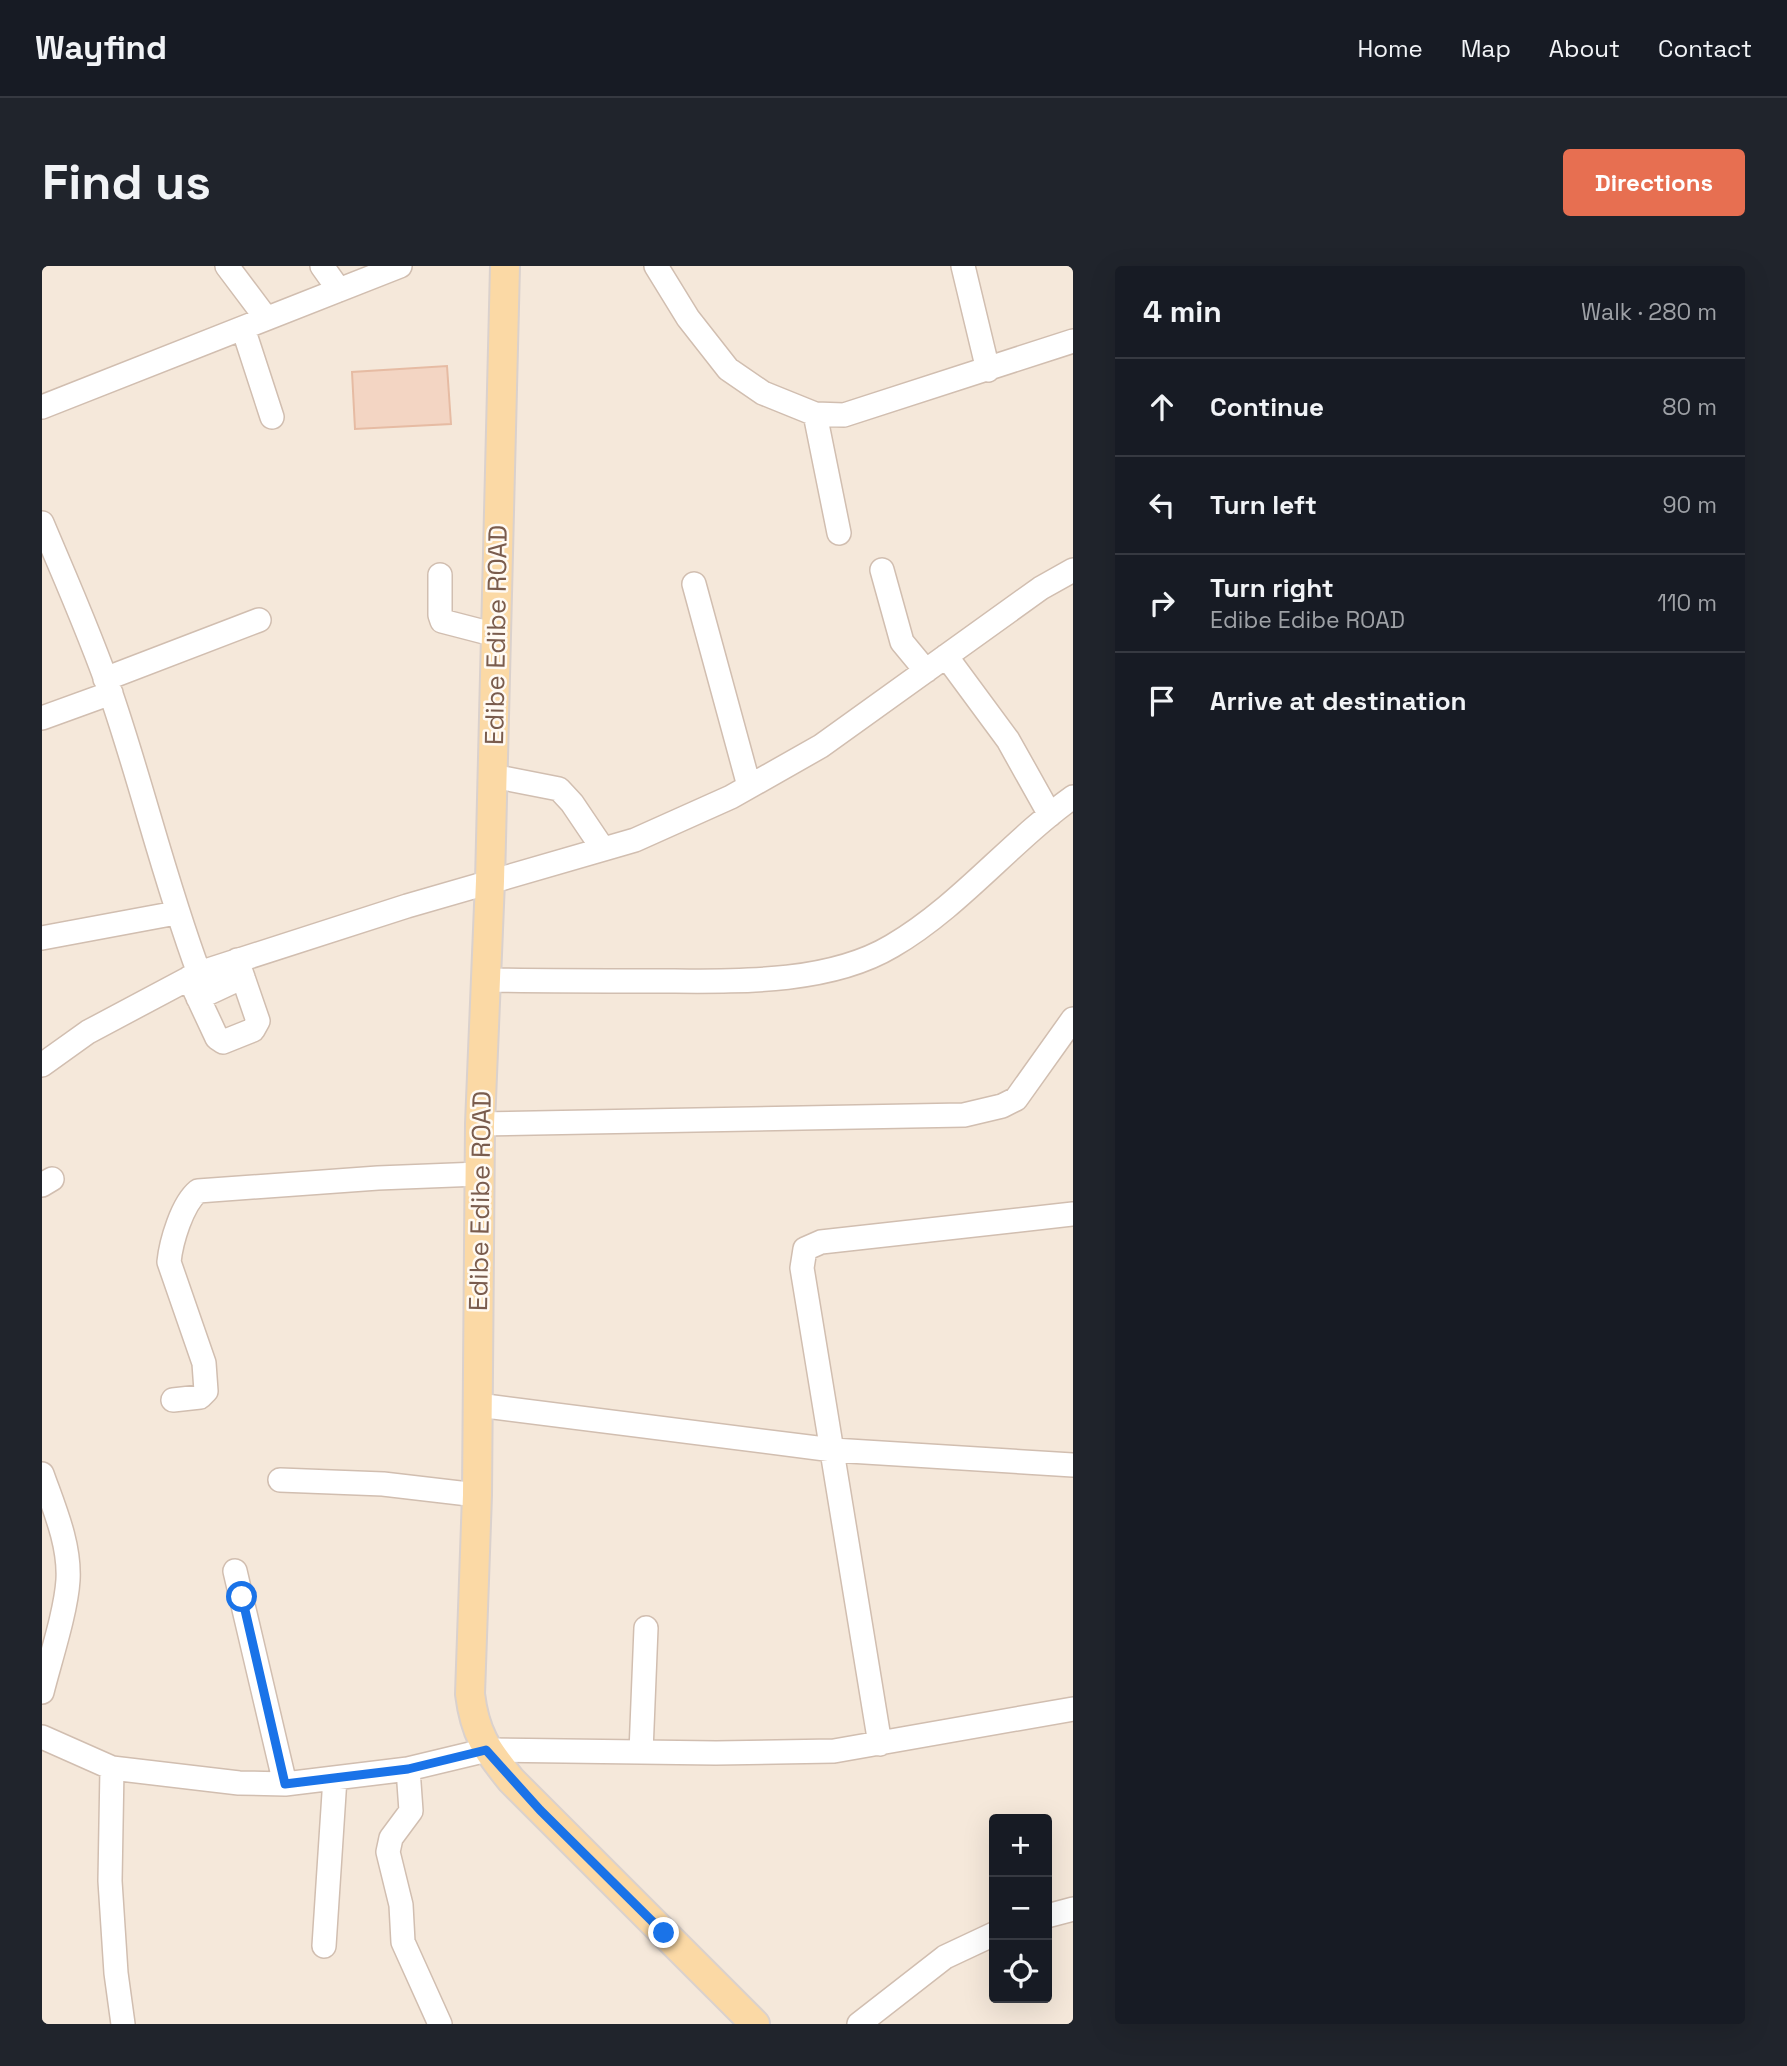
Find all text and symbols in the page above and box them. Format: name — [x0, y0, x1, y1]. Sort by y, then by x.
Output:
text: Wayfind — [35, 27, 167, 69]
text: Home — [1357, 33, 1423, 64]
text: Map — [1461, 33, 1511, 64]
text: About — [1549, 33, 1620, 64]
text: Contact — [1658, 33, 1752, 64]
button: Directions — [1563, 149, 1745, 216]
text: Find us — [42, 151, 211, 213]
text: 4 min — [1143, 292, 1222, 331]
text: Walk · 280 m — [1581, 297, 1717, 327]
icon: ahead — [1143, 388, 1181, 426]
text: Continue — [1210, 390, 1324, 424]
text: 80 m — [1662, 392, 1717, 422]
icon: left — [1143, 486, 1181, 524]
text: Turn left — [1210, 488, 1317, 522]
text: 90 m — [1662, 490, 1717, 520]
street label: Edibe Edibe ROAD — [477, 525, 515, 745]
text: Turn right — [1210, 571, 1334, 605]
icon: right — [1143, 584, 1181, 622]
text: 110 m — [1657, 588, 1717, 618]
text: Edibe Edibe ROAD — [1210, 605, 1405, 635]
icon: arrive — [1143, 682, 1181, 720]
text: Arrive at destination — [1210, 684, 1467, 718]
street label: Edibe Edibe ROAD — [461, 1091, 499, 1311]
route start — [226, 1581, 257, 1612]
map controls — [989, 1814, 1052, 2003]
button: + — [989, 1814, 1052, 1877]
button: − — [989, 1877, 1052, 1940]
route end — [648, 1917, 679, 1948]
button: locate — [989, 1940, 1052, 2003]

